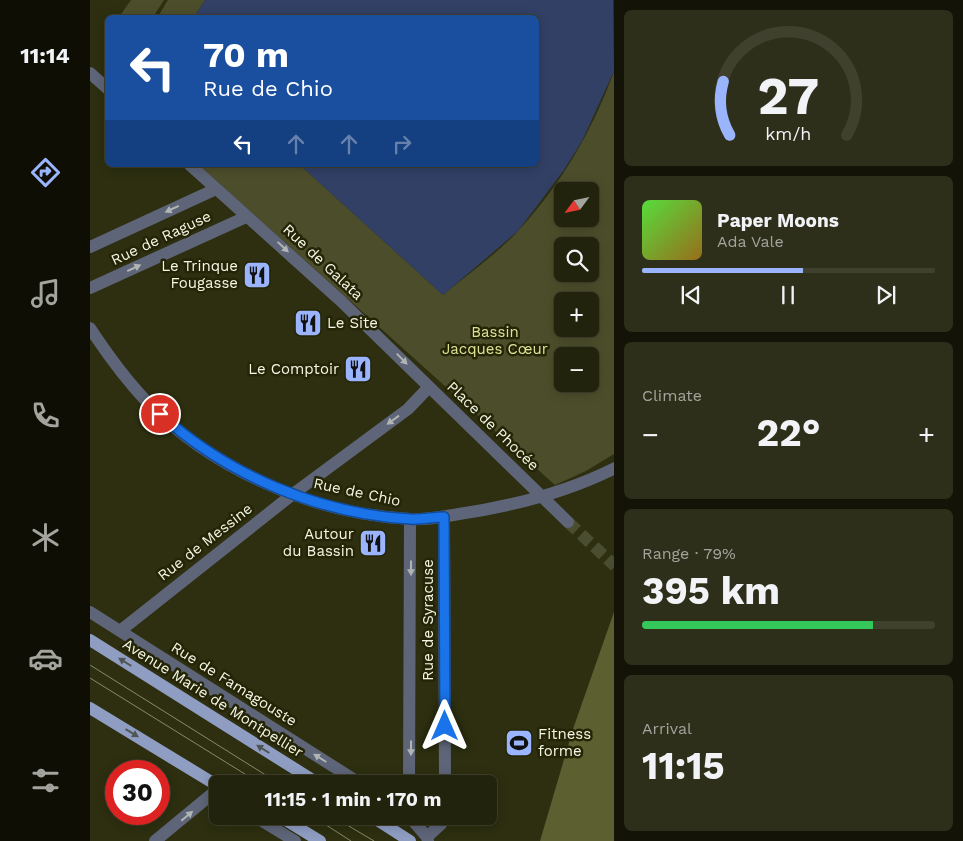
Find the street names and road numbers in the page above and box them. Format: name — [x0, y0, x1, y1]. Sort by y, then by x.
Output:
street label: Rue de Raguse — [108, 207, 214, 269]
street label: Rue de Galata — [279, 220, 367, 304]
street label: Place de Phocée — [443, 378, 543, 474]
street label: Rue de Chio — [312, 474, 402, 510]
street label: Rue de Messine — [154, 499, 256, 585]
street label: Rue de Syracuse — [419, 559, 437, 681]
street label: Avenue Marie de Montpellier — [119, 635, 307, 761]
street label: Rue de Famagouste — [168, 638, 300, 730]

